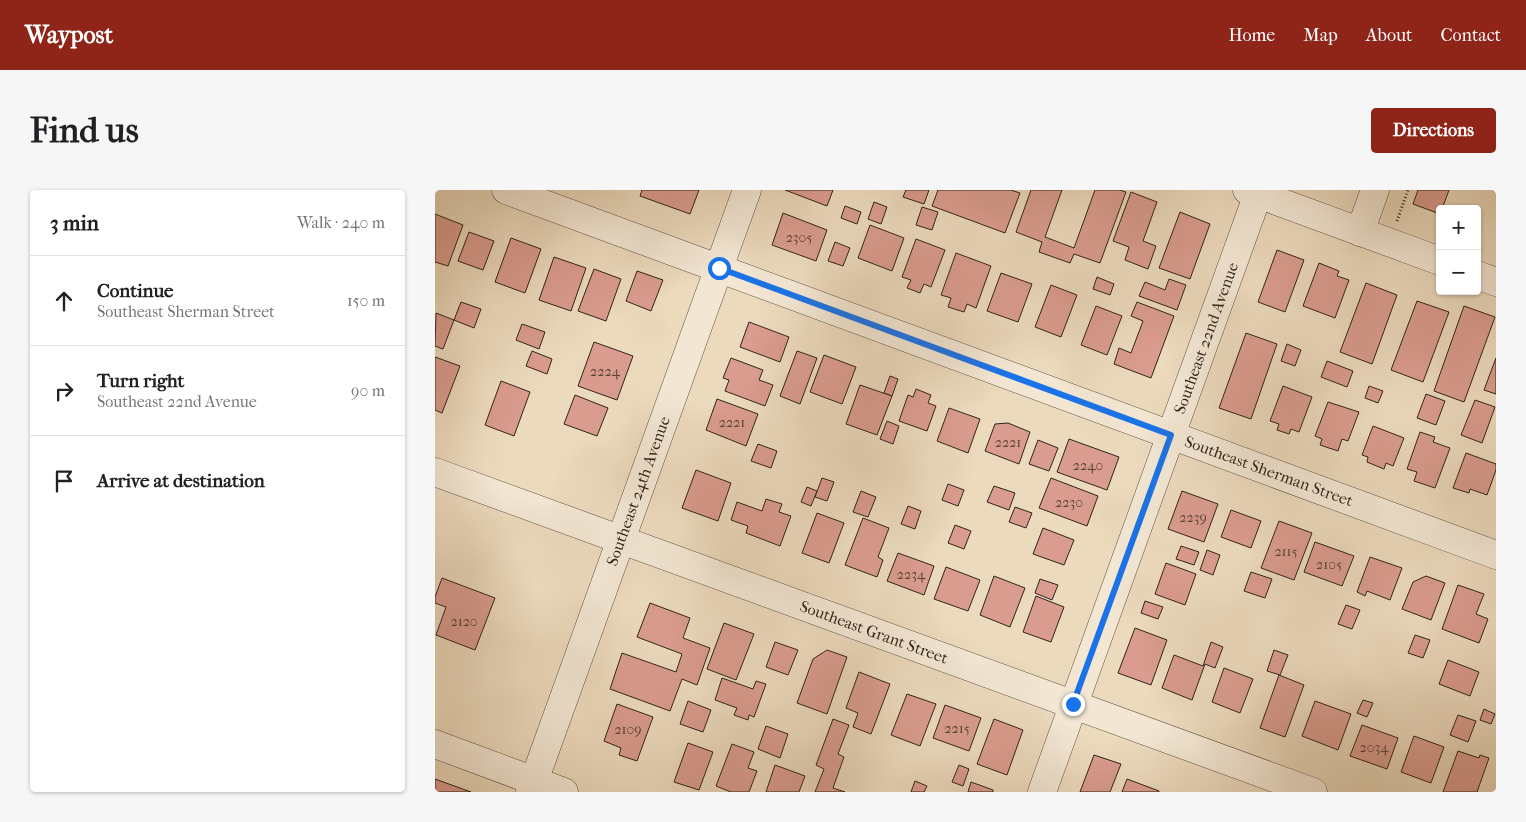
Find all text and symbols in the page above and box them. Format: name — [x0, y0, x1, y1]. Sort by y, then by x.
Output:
text: Waypost — [25, 21, 113, 49]
text: Home — [1228, 25, 1275, 46]
text: Map — [1303, 25, 1338, 46]
text: About — [1366, 25, 1412, 46]
text: Contact — [1440, 25, 1501, 46]
button: Directions — [1371, 108, 1496, 153]
text: Find us — [30, 110, 139, 151]
map controls — [1436, 205, 1481, 295]
button: + — [1436, 205, 1481, 250]
text: 3 min — [50, 211, 99, 235]
text: Walk · 240 m — [297, 213, 385, 232]
house number: 2305 — [786, 229, 812, 246]
button: − — [1436, 250, 1481, 295]
route start — [708, 257, 731, 280]
street label: Southeast 22nd Avenue — [1170, 260, 1242, 416]
text: Continue — [97, 280, 173, 302]
icon: ahead — [50, 287, 78, 315]
text: 150 m — [347, 291, 385, 310]
text: Southeast Sherman Street — [97, 302, 275, 321]
house number: 2224 — [590, 363, 621, 380]
text: Turn right — [97, 370, 184, 392]
icon: right — [50, 377, 78, 405]
text: 90 m — [351, 381, 385, 400]
text: Southeast 22nd Avenue — [97, 392, 257, 411]
street label: Southeast 24th Avenue — [602, 414, 674, 568]
house number: 2221 — [719, 414, 745, 431]
street label: Southeast Sherman Street — [1182, 432, 1356, 510]
house number: 2221 — [995, 434, 1021, 451]
house number: 2240 — [1073, 457, 1103, 474]
icon: arrive — [50, 467, 78, 495]
text: Arrive at destination — [97, 470, 265, 492]
house number: 2230 — [1055, 494, 1083, 511]
house number: 2239 — [1179, 509, 1207, 526]
house number: 2115 — [1274, 543, 1298, 560]
house number: 2105 — [1316, 556, 1342, 573]
house number: 2234 — [897, 566, 926, 583]
street label: Southeast Grant Street — [797, 596, 951, 668]
house number: 2120 — [450, 613, 478, 630]
route end — [1062, 693, 1085, 716]
house number: 2215 — [944, 720, 970, 737]
house number: 2109 — [614, 721, 642, 738]
house number: 2034 — [1360, 739, 1389, 756]

